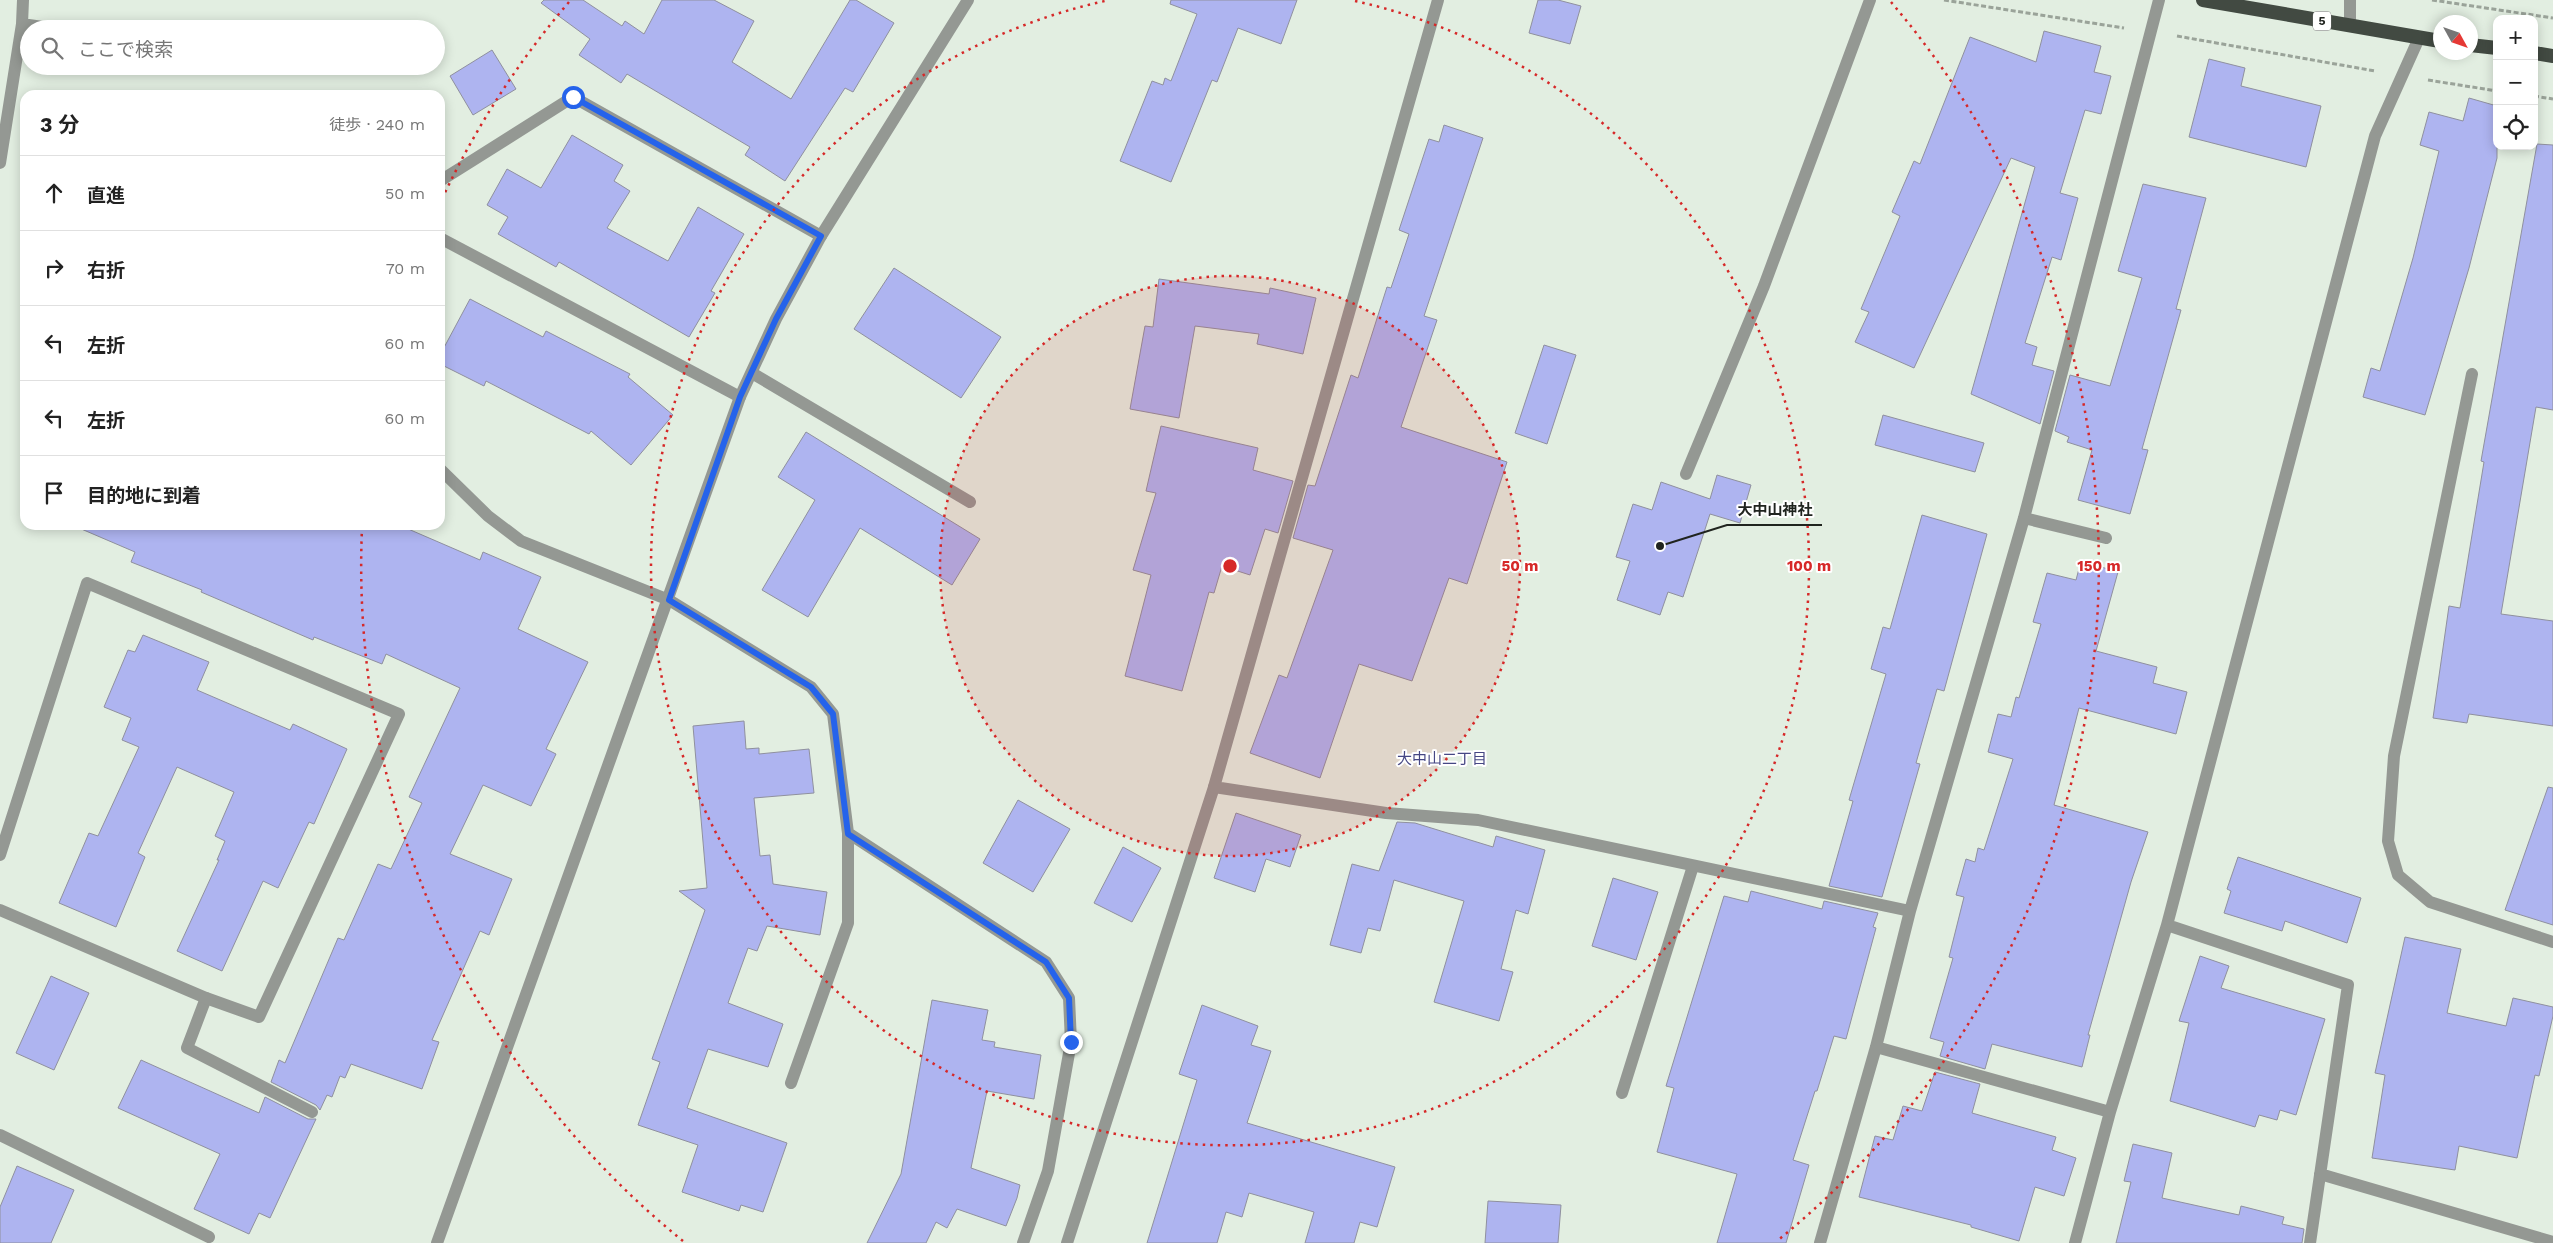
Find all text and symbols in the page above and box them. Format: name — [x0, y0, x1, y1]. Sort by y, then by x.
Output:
road number: 5 — [2313, 12, 2331, 30]
north arrow — [2433, 15, 2478, 60]
map controls — [2493, 15, 2538, 150]
button: + — [2493, 15, 2538, 60]
search box — [20, 20, 445, 75]
icon: search — [38, 34, 66, 62]
text: ここで検索 — [78, 38, 173, 61]
button: − — [2493, 60, 2538, 105]
route start — [562, 86, 585, 109]
button: locate — [2493, 105, 2538, 150]
text: 3 分 — [40, 112, 79, 137]
text: 徒歩 · 240 m — [329, 115, 425, 134]
icon: ahead — [40, 179, 68, 207]
text: 直進 — [87, 184, 125, 207]
text: 50 m — [385, 184, 425, 203]
icon: right — [40, 254, 68, 282]
text: 右折 — [87, 259, 125, 282]
text: 70 m — [386, 259, 425, 278]
icon: left — [40, 329, 68, 357]
text: 左折 — [87, 334, 125, 357]
text: 60 m — [385, 334, 425, 353]
icon: left — [40, 404, 68, 432]
text: 左折 — [87, 409, 125, 432]
text: 60 m — [385, 409, 425, 428]
icon: arrive — [40, 479, 68, 507]
text: 目的地に到着 — [87, 484, 201, 507]
callout: 大中山神社 — [1727, 495, 1822, 525]
text: 大中山神社 — [1737, 501, 1813, 519]
centre of rings — [1221, 557, 1239, 575]
text: 50 m — [1502, 557, 1538, 575]
text: 100 m — [1787, 557, 1831, 575]
text: 150 m — [2077, 557, 2121, 575]
district label: 大中山二丁目 — [1397, 750, 1487, 768]
route end — [1060, 1031, 1083, 1054]

